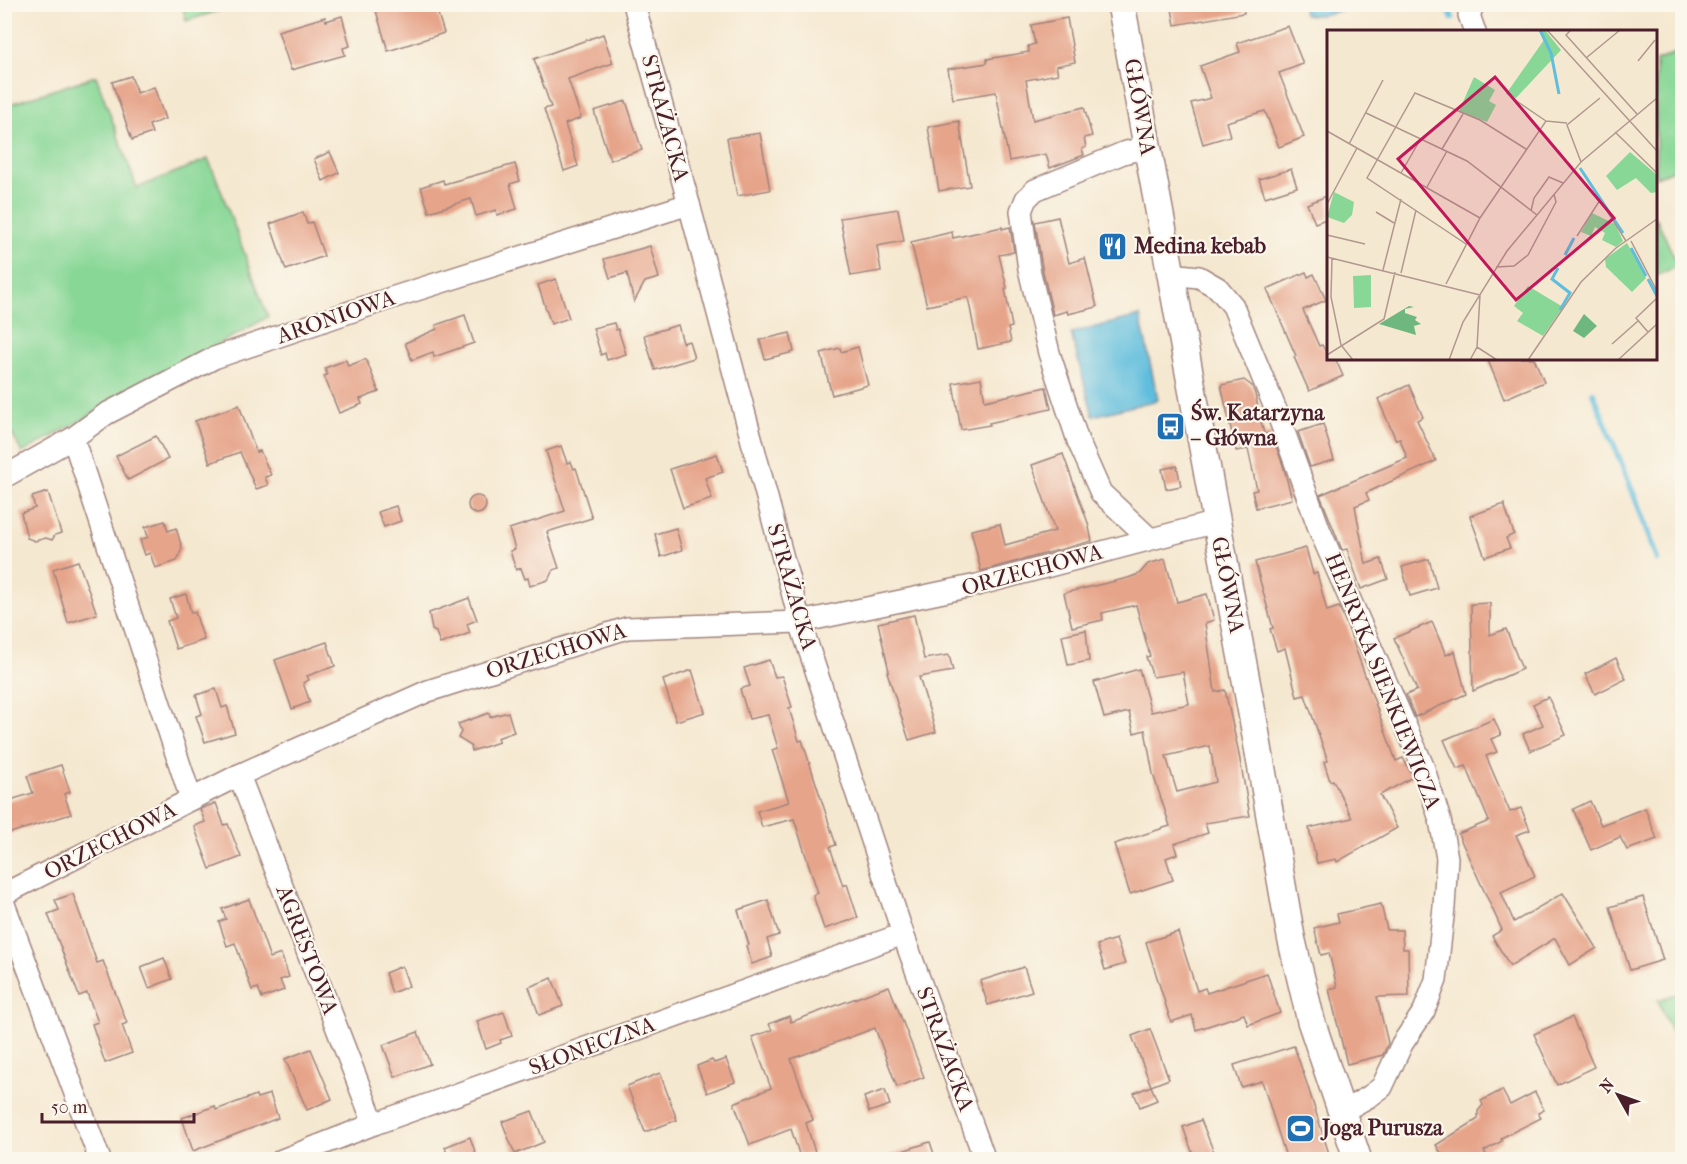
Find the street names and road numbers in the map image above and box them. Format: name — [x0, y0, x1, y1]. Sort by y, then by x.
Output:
street label: STRAŻACKA — [636, 52, 696, 185]
street label: GŁÓWNA — [1119, 56, 1163, 158]
street label: ARONIOWA — [273, 284, 399, 350]
street label: STRAŻACKA — [762, 521, 824, 654]
street label: GŁÓWNA — [1206, 534, 1252, 636]
street label: ORZECHOWA — [959, 539, 1106, 601]
street label: HENRYKA SIENKIEWICZA — [1320, 549, 1447, 814]
street label: ORZECHOWA — [483, 617, 630, 685]
street label: ORZECHOWA — [40, 796, 181, 885]
street label: AGRESTOWA — [270, 881, 344, 1019]
street label: STRAŻACKA — [911, 983, 981, 1115]
street label: SŁONECZNA — [525, 1011, 659, 1081]

